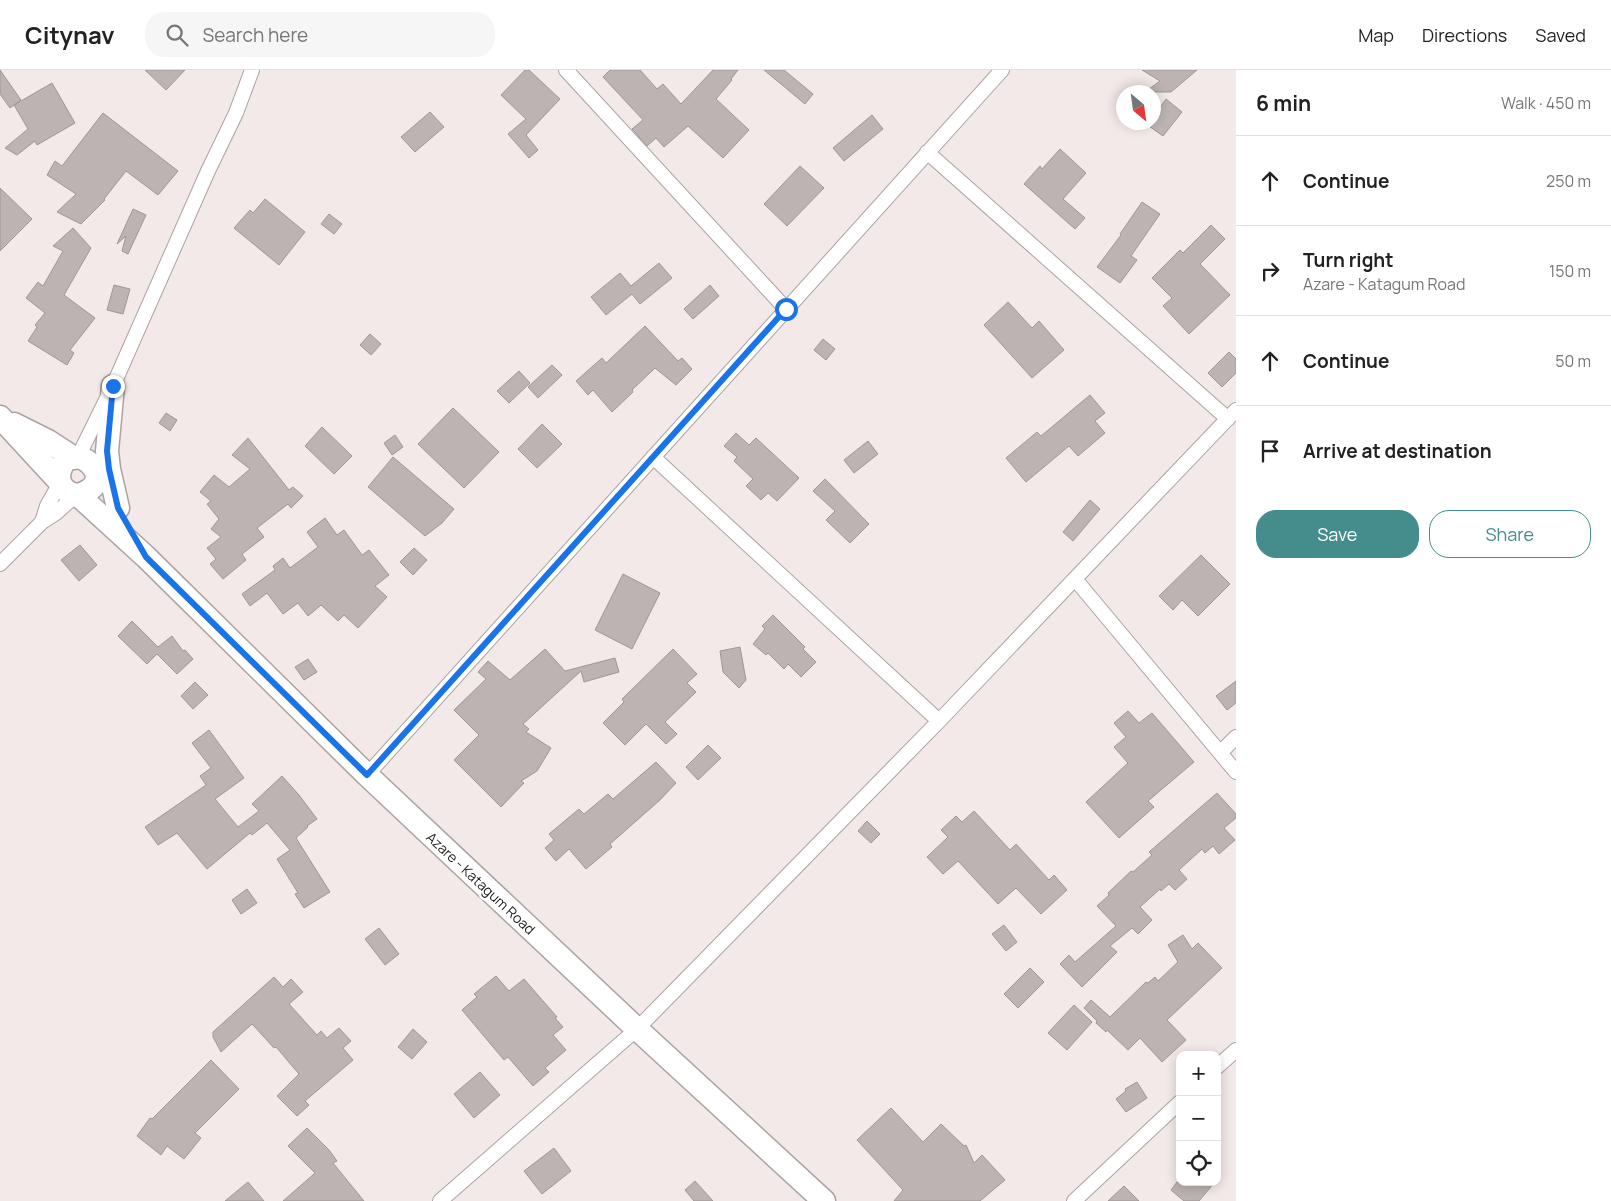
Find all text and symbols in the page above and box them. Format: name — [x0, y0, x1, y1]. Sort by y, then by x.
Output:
search box — [145, 12, 495, 57]
text: Citynav — [25, 18, 115, 51]
icon: search — [163, 21, 191, 49]
text: Search here — [203, 22, 308, 48]
text: Map — [1358, 23, 1394, 47]
text: Directions — [1422, 23, 1507, 47]
text: Saved — [1535, 23, 1586, 47]
north arrow — [1116, 85, 1161, 130]
text: 6 min — [1256, 89, 1311, 117]
text: Walk · 450 m — [1501, 92, 1591, 114]
icon: ahead — [1256, 167, 1284, 195]
text: Continue — [1303, 168, 1389, 194]
text: 250 m — [1546, 170, 1591, 192]
text: Turn right — [1303, 247, 1393, 273]
icon: right — [1256, 257, 1284, 285]
text: 150 m — [1549, 260, 1591, 282]
text: Azare - Katagum Road — [1303, 273, 1465, 295]
route start — [775, 298, 798, 321]
icon: ahead — [1256, 347, 1284, 375]
text: Continue — [1303, 348, 1389, 374]
text: 50 m — [1555, 350, 1591, 372]
route end — [102, 375, 125, 398]
icon: arrive — [1256, 437, 1284, 465]
text: Arrive at destination — [1303, 438, 1492, 464]
button: Save — [1256, 510, 1419, 558]
button: Share — [1429, 510, 1591, 558]
street label: Azare - Katagum Road — [423, 828, 539, 938]
map controls — [1176, 1051, 1221, 1186]
button: + — [1176, 1051, 1221, 1096]
button: − — [1176, 1096, 1221, 1141]
button: locate — [1176, 1141, 1221, 1186]

